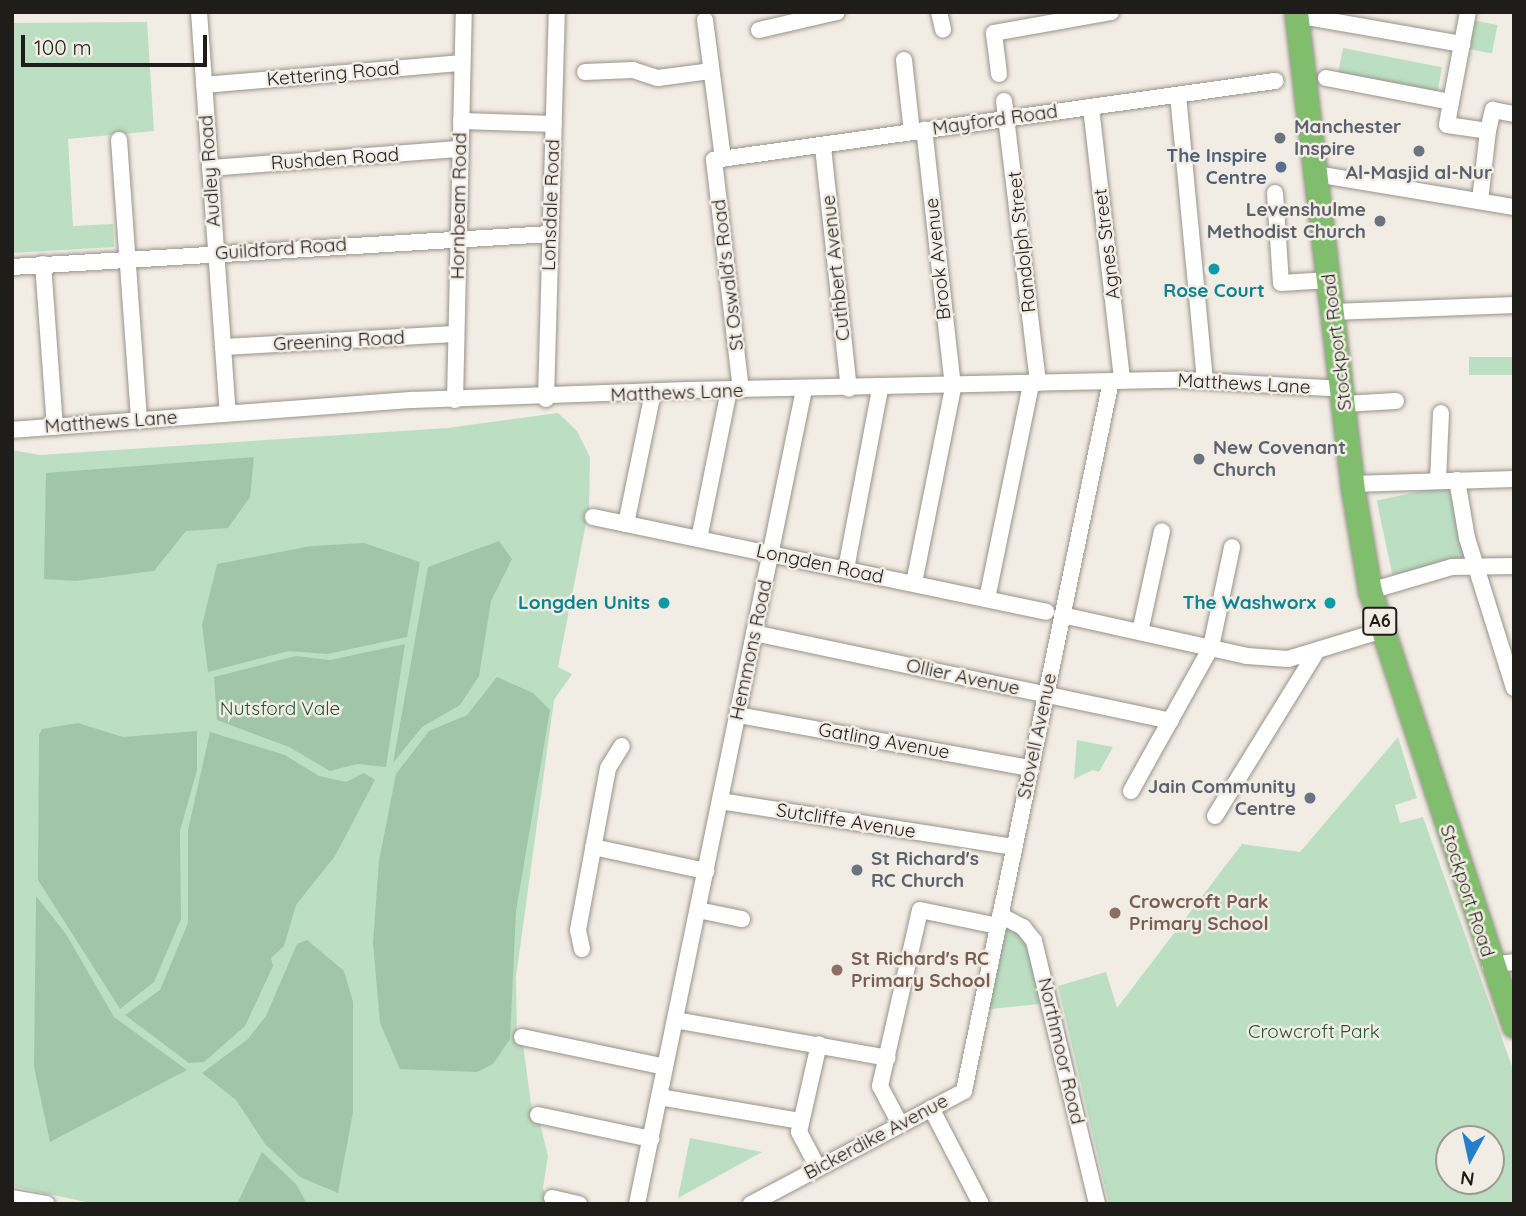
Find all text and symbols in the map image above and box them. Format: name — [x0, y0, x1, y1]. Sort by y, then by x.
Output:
scale bar — [24, 21, 210, 65]
text: 100 m — [34, 34, 92, 60]
street label: Kettering Road — [266, 57, 400, 91]
street label: Mayford Road — [931, 100, 1059, 140]
street label: Audley Road — [195, 114, 225, 228]
place label: Manchester Inspire — [1294, 116, 1401, 160]
marker: Manchester Inspire — [1272, 130, 1288, 146]
street label: Hornbeam Road — [446, 132, 472, 280]
street label: Lonsdale Road — [537, 139, 565, 271]
street label: Rushden Road — [270, 143, 400, 175]
marker: Al-Masjid al-Nur — [1411, 143, 1427, 159]
place label: The Inspire Centre — [1166, 145, 1267, 189]
marker: The Inspire Centre — [1273, 159, 1289, 175]
place label: Al-Masjid al-Nur — [1346, 162, 1492, 184]
street label: Randolph Street — [1003, 170, 1041, 314]
street label: Agnes Street — [1089, 187, 1125, 301]
street label: Cuthbert Avenue — [817, 194, 855, 342]
street label: Brook Avenue — [920, 197, 956, 321]
street label: St Oswald's Road — [707, 198, 749, 352]
place label: Levenshulme Methodist Church — [1207, 199, 1366, 243]
marker: Levenshulme Methodist Church — [1372, 213, 1388, 229]
street label: Guildford Road — [214, 233, 348, 265]
marker: Rose Court — [1206, 261, 1222, 277]
street label: Stockport Road — [1317, 272, 1357, 412]
place label: Rose Court — [1163, 280, 1265, 302]
street label: Greening Road — [273, 326, 405, 356]
street label: Matthews Lane — [1177, 369, 1311, 399]
street label: Matthews Lane — [610, 379, 744, 407]
street label: Matthews Lane — [44, 406, 178, 438]
place label: New Covenant Church — [1213, 437, 1346, 481]
marker: New Covenant Church — [1191, 451, 1207, 467]
street label: Longden Road — [754, 539, 886, 589]
street label: Hemmons Road — [725, 578, 777, 722]
place label: Longden Units — [518, 592, 650, 614]
place label: The Washworx — [1183, 592, 1316, 614]
marker: Longden Units — [656, 595, 672, 611]
marker: The Washworx — [1322, 595, 1338, 611]
road number: A6 — [1361, 606, 1399, 636]
street label: Ollier Avenue — [904, 654, 1022, 700]
street label: Stovell Avenue — [1013, 671, 1061, 801]
park label: Nutsford Vale — [220, 698, 340, 720]
street label: Gatling Avenue — [817, 718, 951, 764]
place label: Jain Community Centre — [1148, 776, 1296, 820]
marker: Jain Community Centre — [1302, 790, 1318, 806]
street label: Sutcliffe Avenue — [775, 799, 917, 843]
street label: Stockport Road — [1435, 822, 1499, 960]
place label: St Richard's RC Church — [871, 848, 979, 892]
marker: St Richard's RC Church — [849, 862, 865, 878]
place label: Crowcroft Park Primary School — [1129, 891, 1269, 935]
marker: Crowcroft Park Primary School — [1107, 905, 1123, 921]
place label: St Richard's RC Primary School — [851, 948, 991, 992]
marker: St Richard's RC Primary School — [829, 962, 845, 978]
street label: Northmoor Road — [1033, 975, 1089, 1127]
park label: Crowcroft Park — [1248, 1021, 1380, 1043]
street label: Bickerdike Avenue — [800, 1089, 952, 1185]
north arrow — [1435, 1125, 1505, 1195]
text: N — [1459, 1166, 1476, 1192]

